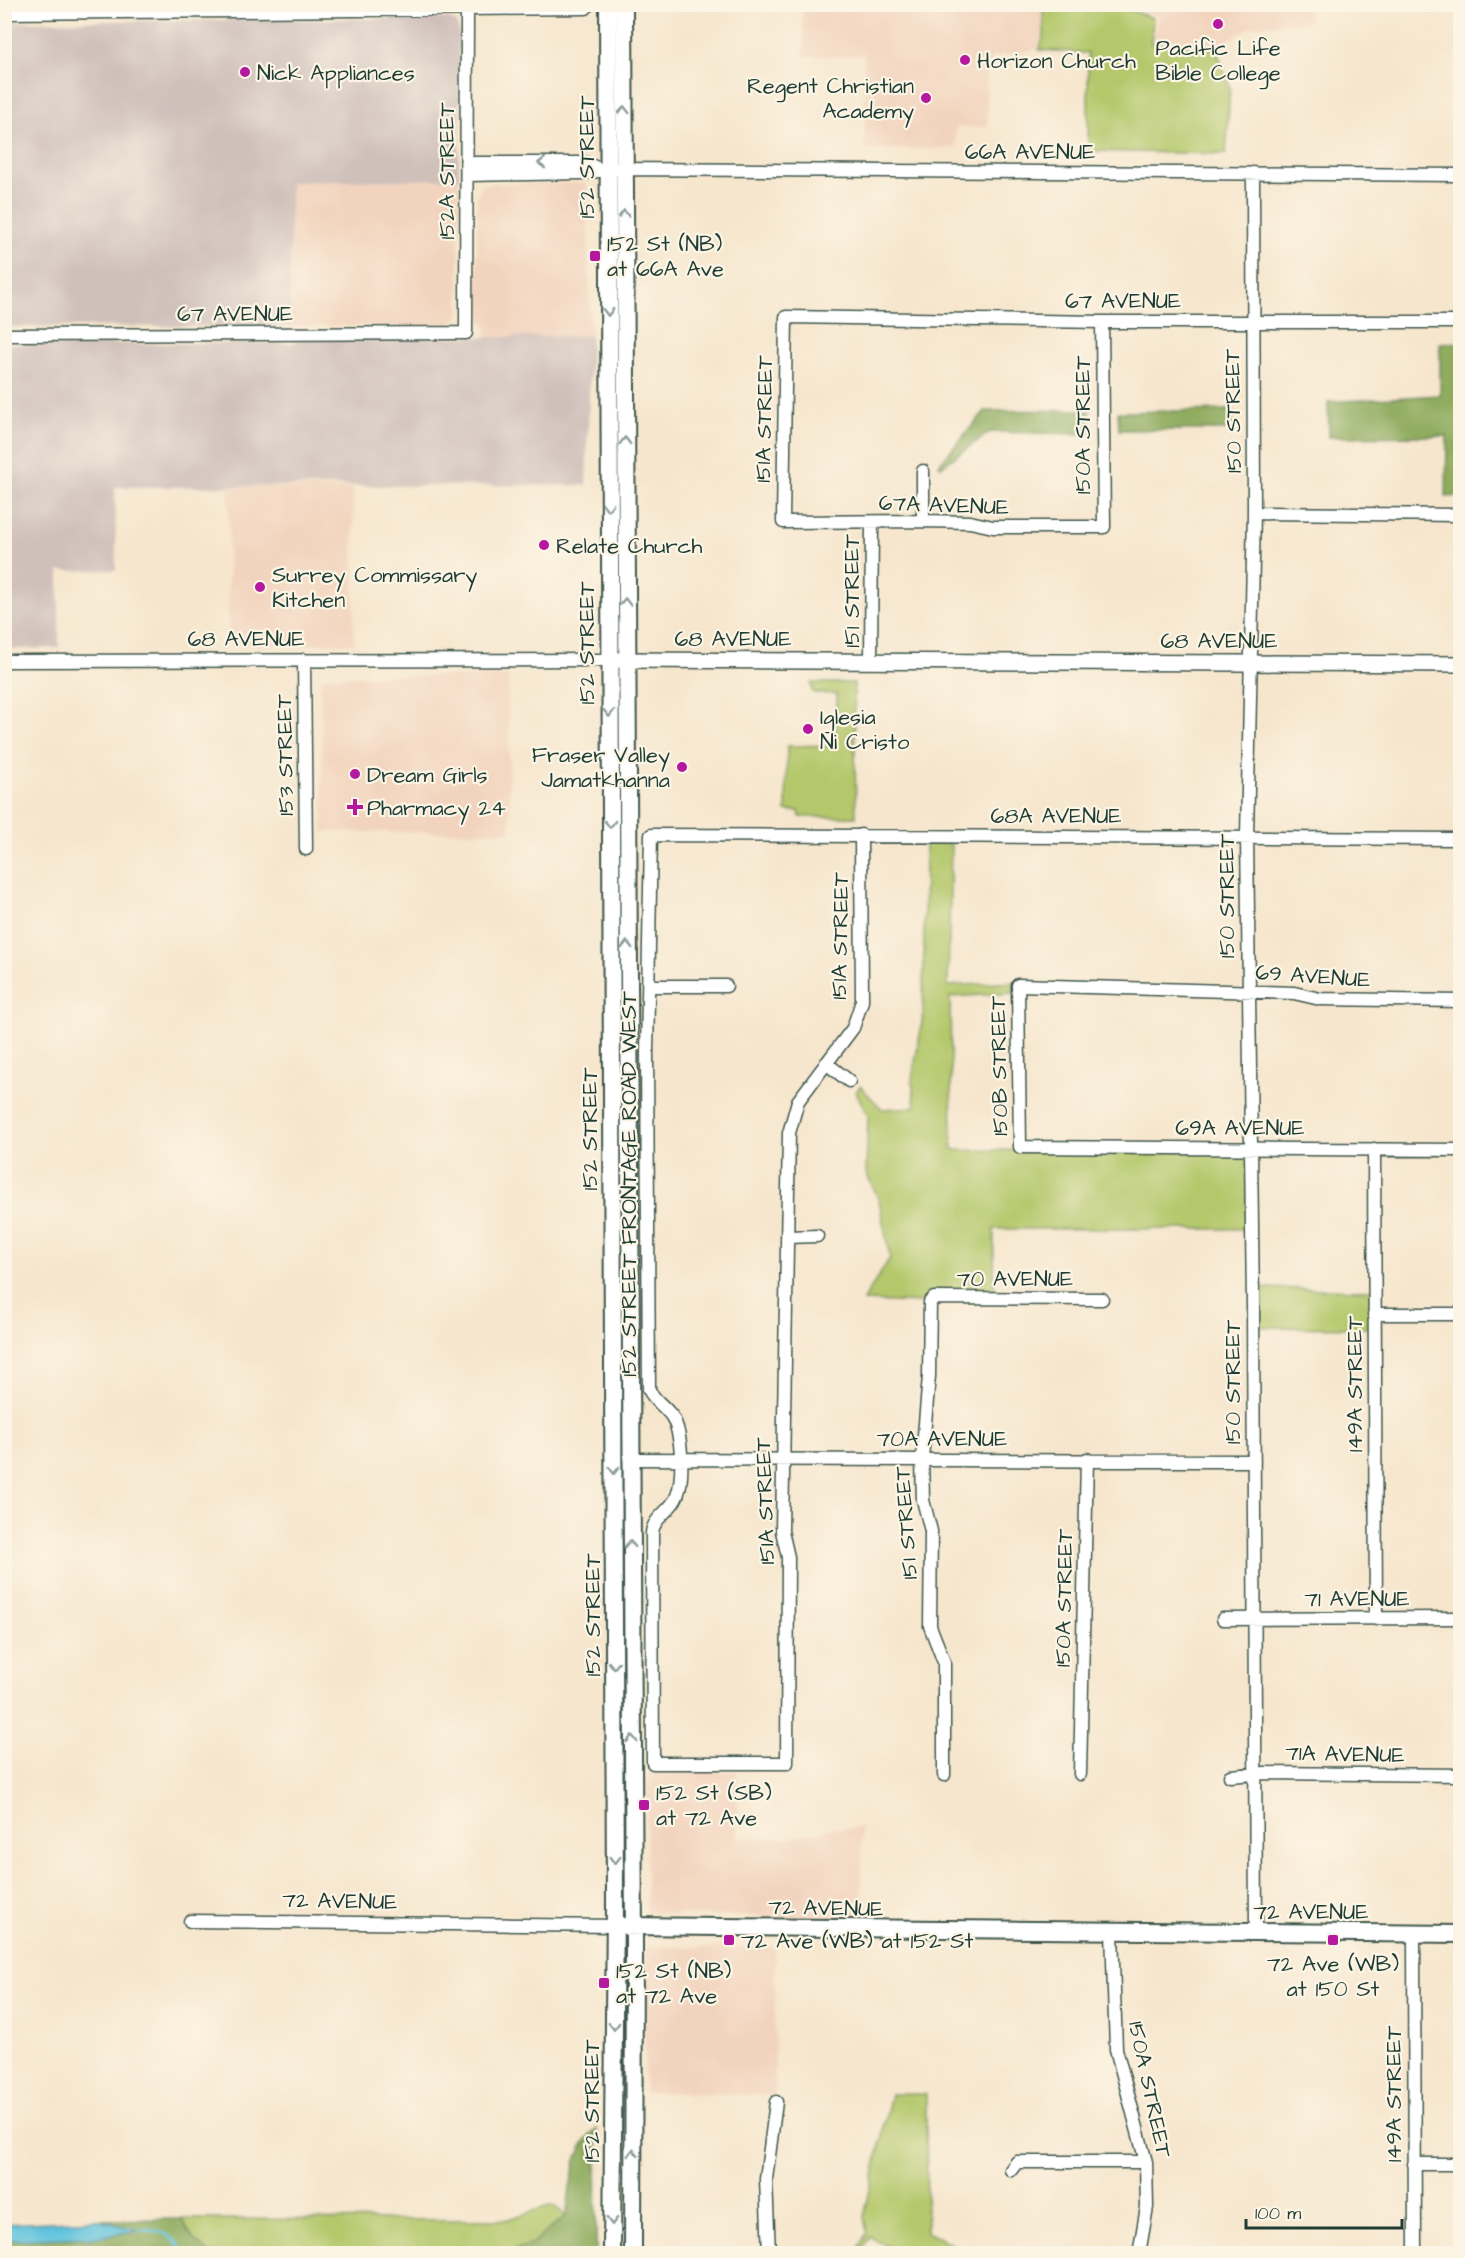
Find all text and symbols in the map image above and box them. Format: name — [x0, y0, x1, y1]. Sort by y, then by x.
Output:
marker: Pacific Life Bible College — [1211, 17, 1225, 31]
place label: Pacific Life Bible College — [1155, 33, 1281, 90]
place label: Horizon Church — [977, 46, 1136, 77]
marker: Horizon Church — [958, 53, 972, 67]
place label: Nick Appliances — [257, 58, 415, 89]
marker: Nick Appliances — [238, 65, 252, 79]
place label: Regent Christian Academy — [747, 71, 914, 128]
marker: Regent Christian Academy — [919, 91, 933, 105]
street label: 152 STREET — [572, 95, 603, 219]
street label: 152A STREET — [432, 102, 463, 240]
one-way arrow — [618, 106, 630, 115]
street label: 66A AVENUE — [965, 137, 1095, 168]
one-way arrow — [538, 157, 547, 169]
one-way arrow — [618, 210, 630, 219]
place label: 152 St (NB) at 66A Ave — [607, 229, 724, 285]
marker: 152 St (NB) at 66A Ave — [588, 249, 602, 263]
street label: 67 AVENUE — [1065, 286, 1181, 317]
street label: 67 AVENUE — [177, 299, 293, 330]
one-way arrow — [602, 307, 614, 316]
street label: 150 STREET — [1217, 348, 1250, 473]
street label: 151A STREET — [748, 355, 781, 483]
street label: 150A STREET — [1068, 355, 1099, 494]
one-way arrow — [619, 437, 631, 446]
street label: 67A AVENUE — [878, 488, 1010, 523]
one-way arrow — [602, 502, 615, 511]
place label: Relate Church — [556, 531, 703, 562]
street label: 151 STREET — [837, 534, 868, 648]
marker: Relate Church — [537, 538, 551, 552]
place label: Surrey Commissary Kitchen — [272, 560, 477, 616]
marker: Surrey Commissary Kitchen — [253, 580, 267, 594]
street label: 152 STREET — [572, 581, 603, 705]
one-way arrow — [619, 597, 631, 606]
street label: 68 AVENUE — [188, 624, 304, 655]
street label: 68 AVENUE — [675, 624, 791, 655]
street label: 68 AVENUE — [1161, 626, 1277, 657]
street label: 153 STREET — [269, 694, 302, 816]
place label: Iglesia Ni Cristo — [820, 702, 910, 758]
one-way arrow — [603, 708, 616, 717]
marker: Iglesia Ni Cristo — [801, 722, 815, 736]
place label: Fraser Valley Jamatkhanna — [532, 740, 670, 796]
place label: Dream Girls — [367, 760, 488, 791]
marker: Fraser Valley Jamatkhanna — [675, 760, 689, 774]
marker: Dream Girls — [348, 767, 362, 781]
place label: Pharmacy 24 — [367, 793, 506, 825]
marker: Pharmacy 24 — [348, 800, 362, 814]
street label: 68A AVENUE — [990, 801, 1122, 832]
one-way arrow — [604, 819, 616, 828]
street label: 150 STREET — [1212, 834, 1243, 958]
street label: 151A STREET — [824, 872, 857, 1000]
one-way arrow — [621, 941, 633, 950]
street label: 69 AVENUE — [1254, 957, 1371, 996]
street label: 152 STREET FRONTAGE ROAD WEST — [614, 991, 645, 1377]
street label: 150B STREET — [983, 995, 1016, 1136]
street label: 152 STREET — [575, 1067, 606, 1191]
street label: 69A AVENUE — [1175, 1113, 1305, 1144]
street label: 70 AVENUE — [957, 1264, 1073, 1295]
street label: 149A STREET — [1340, 1315, 1371, 1452]
street label: 150 STREET — [1218, 1320, 1249, 1444]
street label: 70A AVENUE — [877, 1424, 1007, 1455]
street label: 151A STREET — [748, 1436, 783, 1565]
street label: 151 STREET — [887, 1465, 926, 1580]
one-way arrow — [608, 1466, 620, 1475]
street label: 150A STREET — [1048, 1528, 1081, 1668]
one-way arrow — [624, 1539, 637, 1548]
street label: 152 STREET — [578, 1553, 609, 1677]
street label: 71 AVENUE — [1304, 1584, 1410, 1615]
one-way arrow — [608, 1661, 620, 1670]
one-way arrow — [626, 1734, 638, 1743]
street label: 71A AVENUE — [1285, 1738, 1405, 1771]
place label: 152 St (SB) at 72 Ave — [656, 1778, 772, 1834]
marker: 152 St (SB) at 72 Ave — [637, 1798, 651, 1812]
one-way arrow — [609, 1856, 621, 1865]
street label: 72 AVENUE — [282, 1885, 398, 1918]
street label: 72 AVENUE — [768, 1892, 884, 1925]
street label: 72 AVENUE — [1253, 1897, 1369, 1928]
place label: 72 Ave (WB) at 152 St — [741, 1926, 973, 1957]
marker: 72 Ave (WB) at 152 St — [722, 1933, 736, 1947]
marker: 72 Ave (WB) at 150 St — [1326, 1933, 1340, 1947]
place label: 72 Ave (WB) at 150 St — [1267, 1949, 1399, 2005]
place label: 152 St (NB) at 72 Ave — [616, 1956, 732, 2012]
marker: 152 St (NB) at 72 Ave — [597, 1976, 611, 1990]
street label: 150A STREET — [1120, 2018, 1179, 2161]
one-way arrow — [608, 2022, 620, 2031]
street label: 149A STREET — [1379, 2025, 1410, 2162]
street label: 152 STREET — [577, 2039, 608, 2163]
one-way arrow — [627, 2149, 639, 2158]
scale bar — [1246, 2192, 1402, 2230]
text: 100 m — [1255, 2201, 1301, 2226]
one-way arrow — [606, 2217, 619, 2226]

